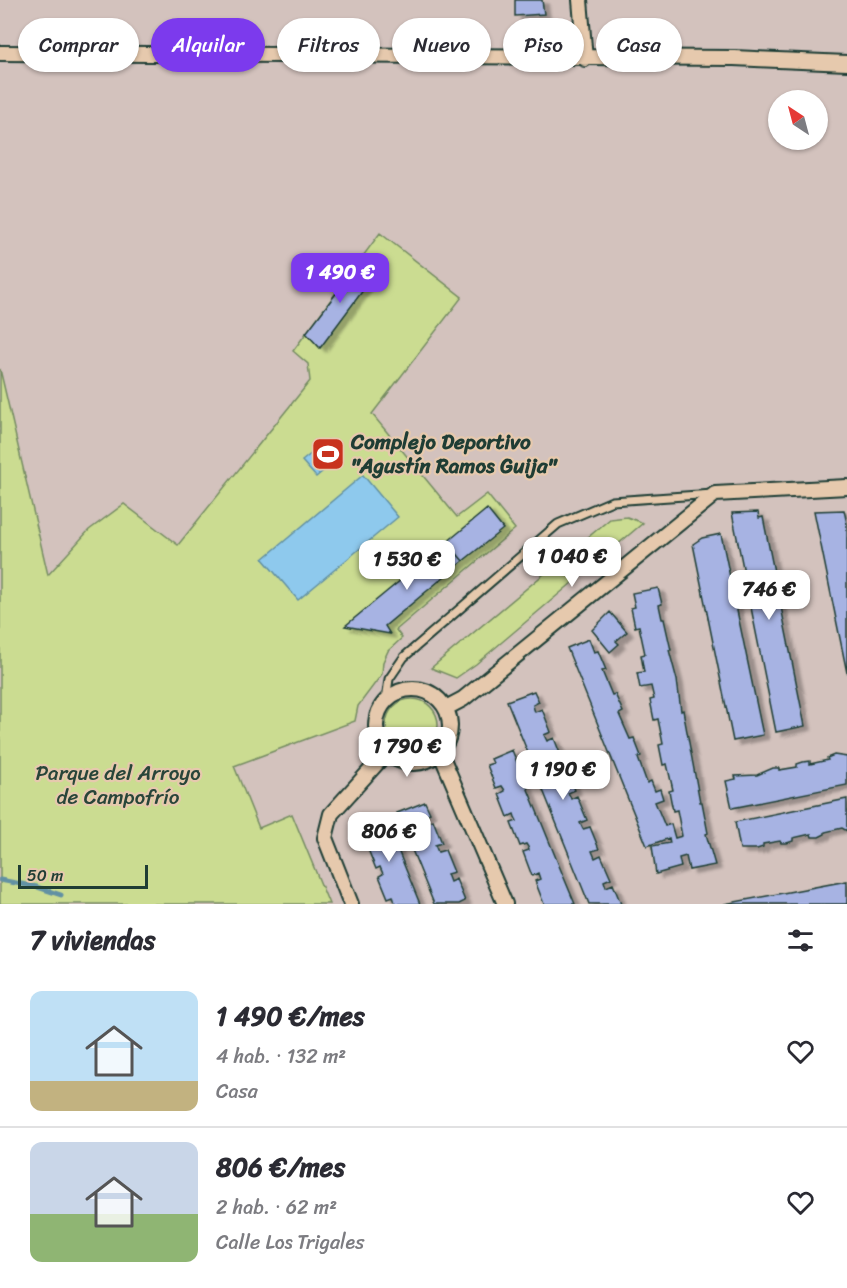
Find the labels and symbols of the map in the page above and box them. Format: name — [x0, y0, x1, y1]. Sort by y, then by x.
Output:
north arrow — [768, 90, 828, 150]
pin: 1 490 € — [285, 253, 395, 304]
place label: Complejo Deportivo "Agustín Ramos Guija" — [350, 423, 559, 485]
sports icon: Complejo Deportivo "Agustín Ramos Guija" — [310, 436, 346, 472]
pin: 1 040 € — [517, 537, 627, 588]
pin: 1 530 € — [352, 540, 462, 591]
pin: 746 € — [727, 570, 811, 621]
pin: 1 790 € — [352, 727, 462, 778]
pin: 1 190 € — [508, 750, 618, 801]
park label: Parque del Arroyo de Campofrío — [35, 754, 201, 816]
pin: 806 € — [347, 812, 431, 863]
scale bar — [18, 862, 148, 890]

